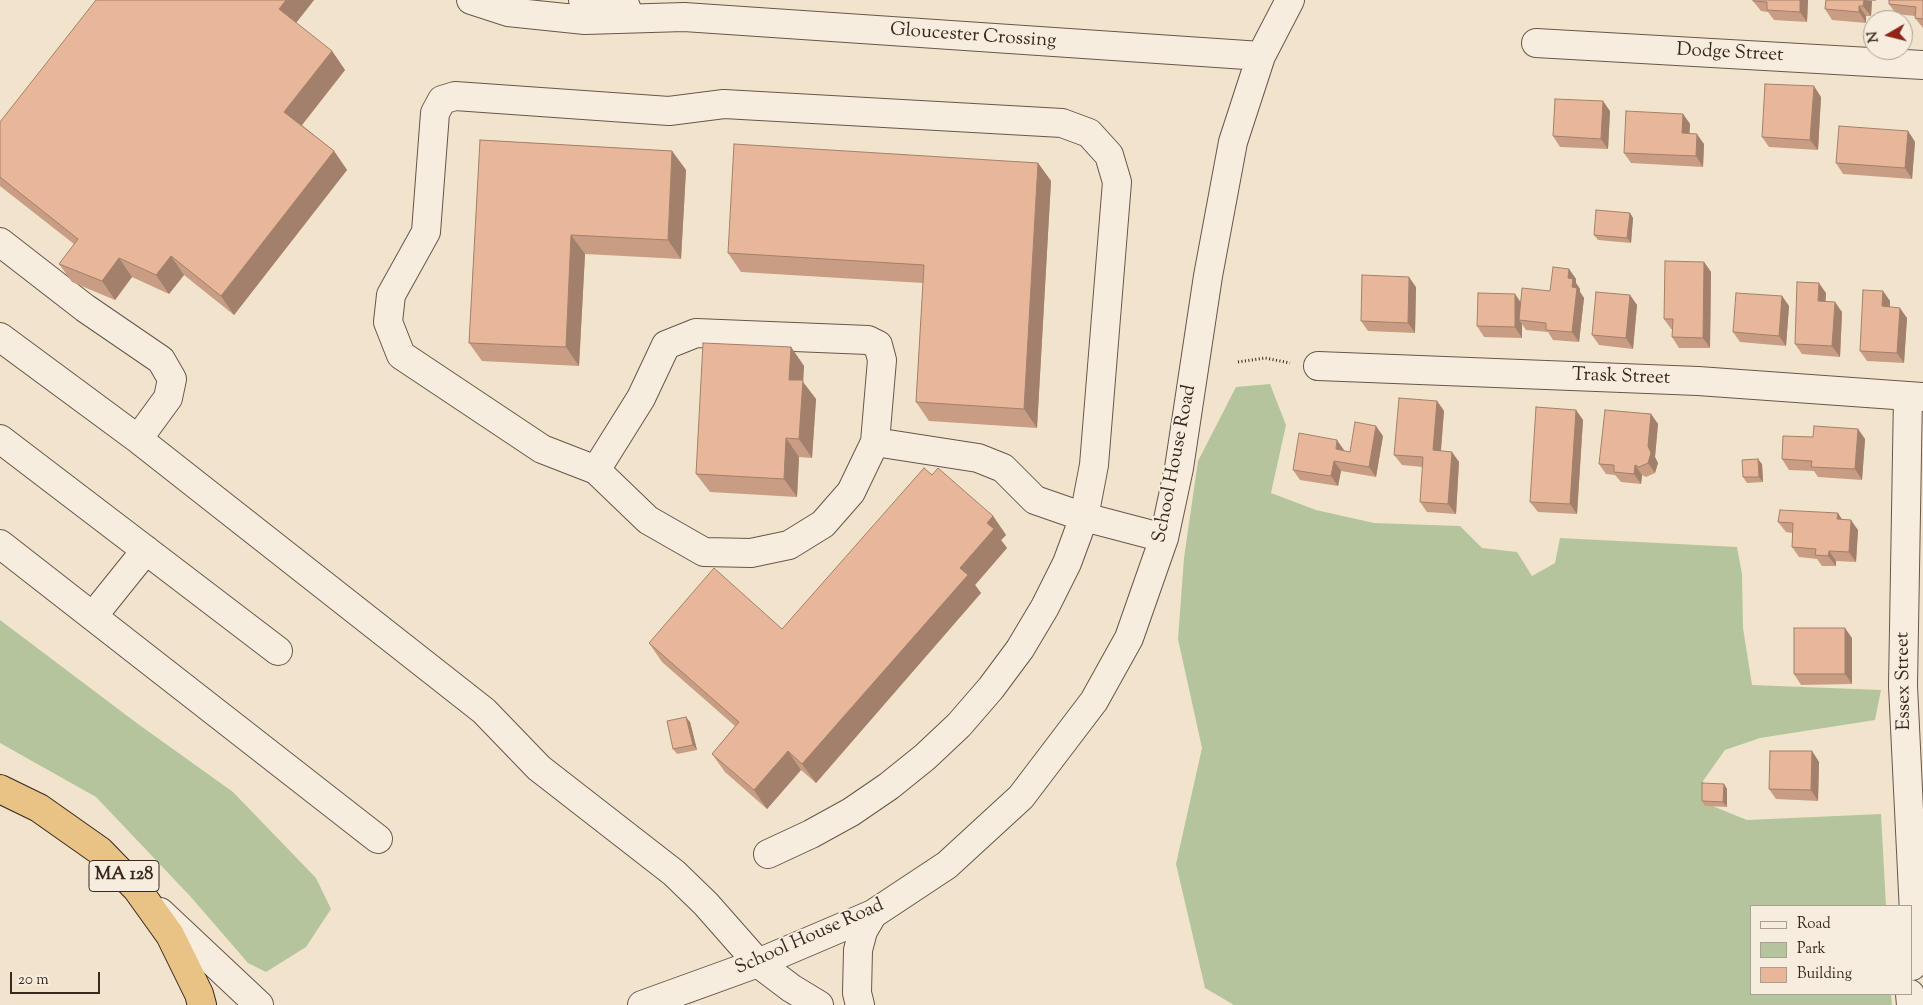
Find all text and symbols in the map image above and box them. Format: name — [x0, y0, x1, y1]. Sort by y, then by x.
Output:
north arrow — [1863, 10, 1913, 60]
street label: Gloucester Crossing — [889, 20, 1057, 54]
text: N — [1863, 30, 1885, 44]
street label: Dodge Street — [1676, 40, 1784, 68]
street label: Trask Street — [1571, 365, 1671, 391]
street label: School House Road — [1150, 383, 1202, 545]
street label: Essex Street — [1893, 632, 1917, 730]
road number: MA 128 — [89, 860, 159, 891]
street label: School House Road — [732, 895, 888, 981]
legend — [1750, 905, 1913, 995]
text: Road — [1797, 914, 1831, 935]
text: Park — [1797, 939, 1826, 960]
scale bar — [12, 962, 102, 994]
text: Building — [1797, 964, 1852, 985]
text: 20 m — [18, 970, 49, 991]

